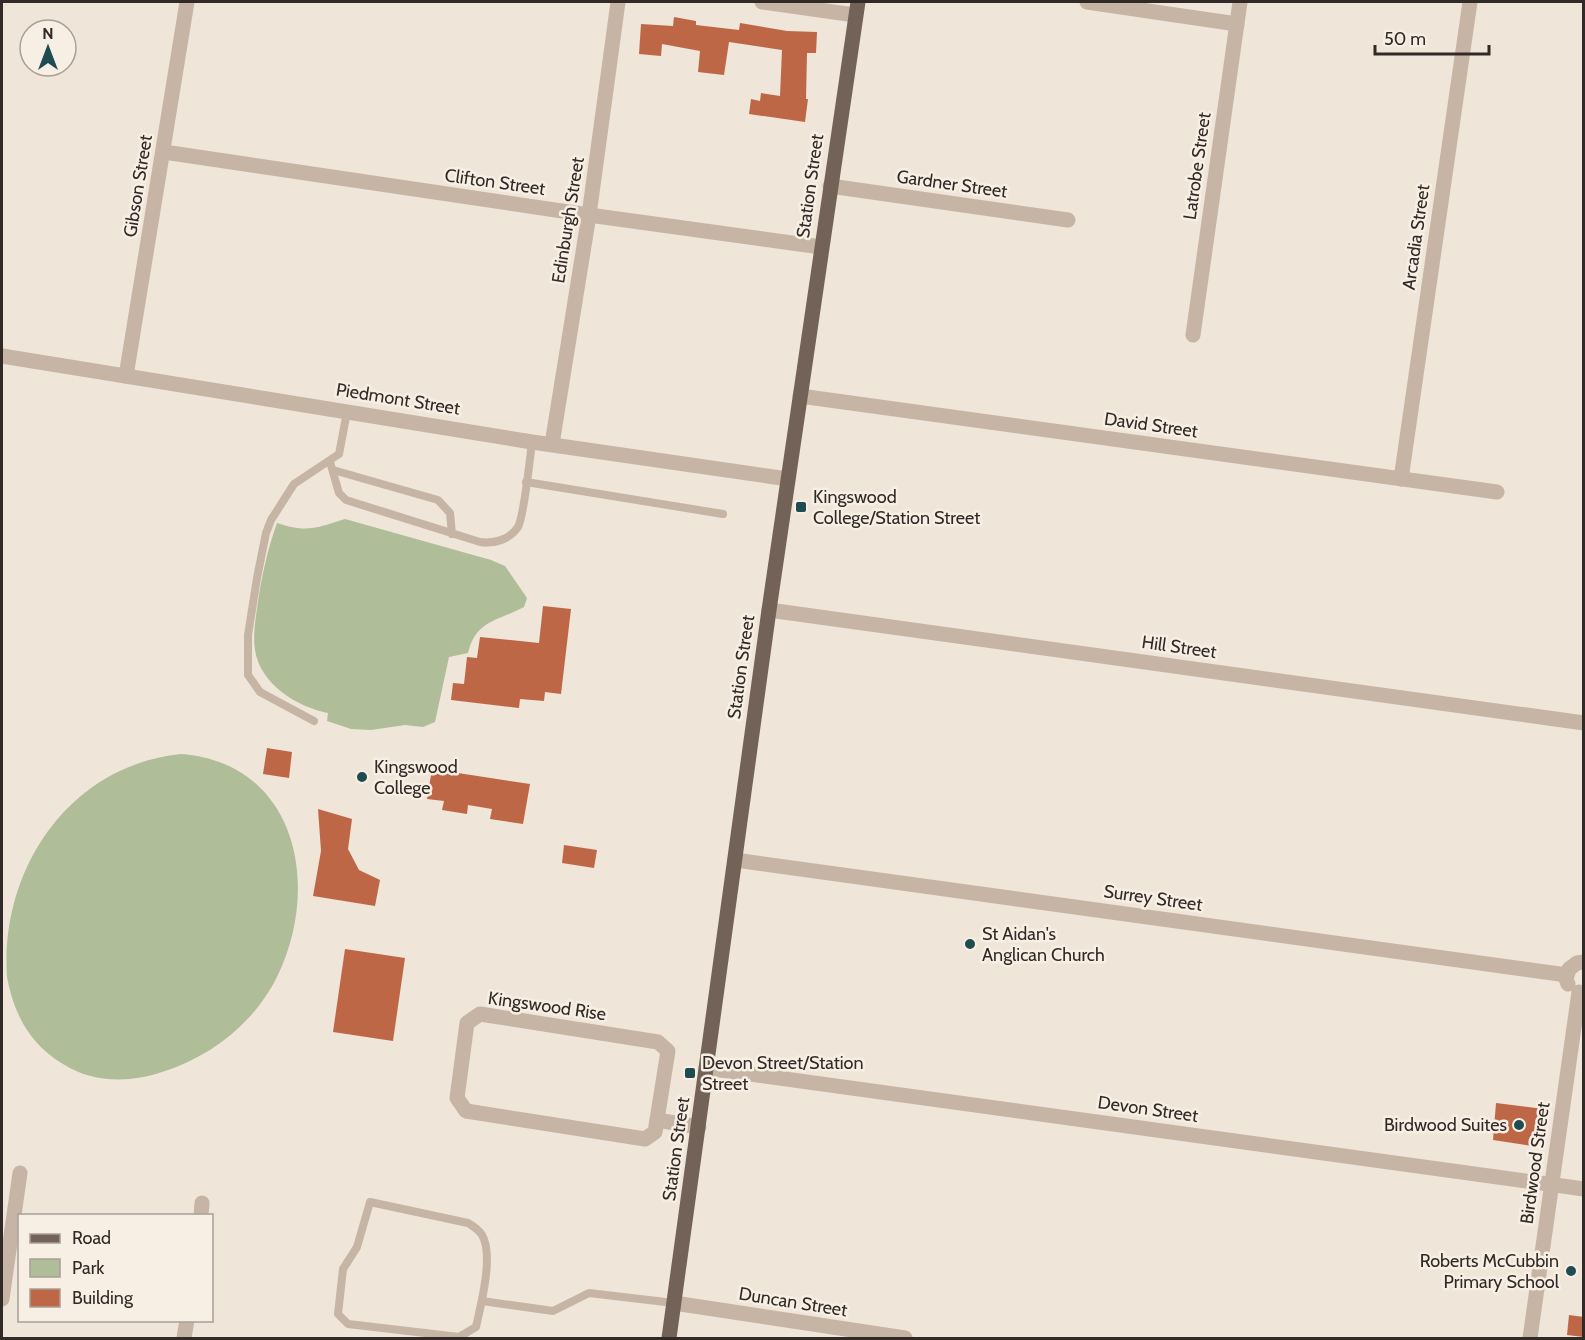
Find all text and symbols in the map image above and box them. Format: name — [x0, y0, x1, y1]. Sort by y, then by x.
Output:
north arrow — [18, 18, 78, 78]
scale bar — [1375, 18, 1489, 56]
text: N — [42, 24, 54, 43]
text: 50 m — [1384, 28, 1426, 50]
street label: Latrobe Street — [1179, 111, 1215, 221]
street label: Gibson Street — [119, 133, 157, 239]
street label: Station Street — [792, 133, 828, 239]
street label: Edinburgh Street — [547, 155, 589, 285]
street label: Clifton Street — [443, 164, 547, 200]
street label: Gardner Street — [895, 165, 1009, 203]
street label: Arcadia Street — [1398, 183, 1434, 291]
street label: Piedmont Street — [334, 378, 462, 420]
street label: David Street — [1103, 408, 1199, 442]
place label: Kingswood College/Station Street — [813, 486, 980, 529]
marker: Kingswood College/Station Street — [794, 500, 808, 514]
street label: Station Street — [723, 614, 759, 720]
street label: Hill Street — [1140, 631, 1218, 663]
place label: Kingswood College — [374, 756, 458, 799]
marker: Kingswood College — [355, 770, 369, 784]
street label: Surrey Street — [1102, 880, 1204, 916]
place label: St Aidan's Anglican Church — [982, 923, 1105, 966]
marker: St Aidan's Anglican Church — [963, 937, 977, 951]
street label: Kingswood Rise — [487, 987, 607, 1025]
place label: Devon Street/Station Street — [702, 1052, 864, 1095]
marker: Devon Street/Station Street — [683, 1066, 697, 1080]
street label: Devon Street — [1096, 1091, 1200, 1127]
street label: Station Street — [658, 1096, 694, 1202]
street label: Birdwood Street — [1516, 1101, 1554, 1225]
place label: Birdwood Suites — [1384, 1114, 1507, 1136]
marker: Birdwood Suites — [1512, 1118, 1526, 1132]
legend — [18, 1214, 213, 1322]
text: Road — [72, 1227, 111, 1249]
place label: Roberts McCubbin Primary School — [1420, 1250, 1560, 1293]
text: Park — [72, 1257, 105, 1279]
marker: Roberts McCubbin Primary School — [1564, 1264, 1578, 1278]
street label: Duncan Street — [737, 1283, 849, 1321]
text: Building — [72, 1287, 134, 1309]

